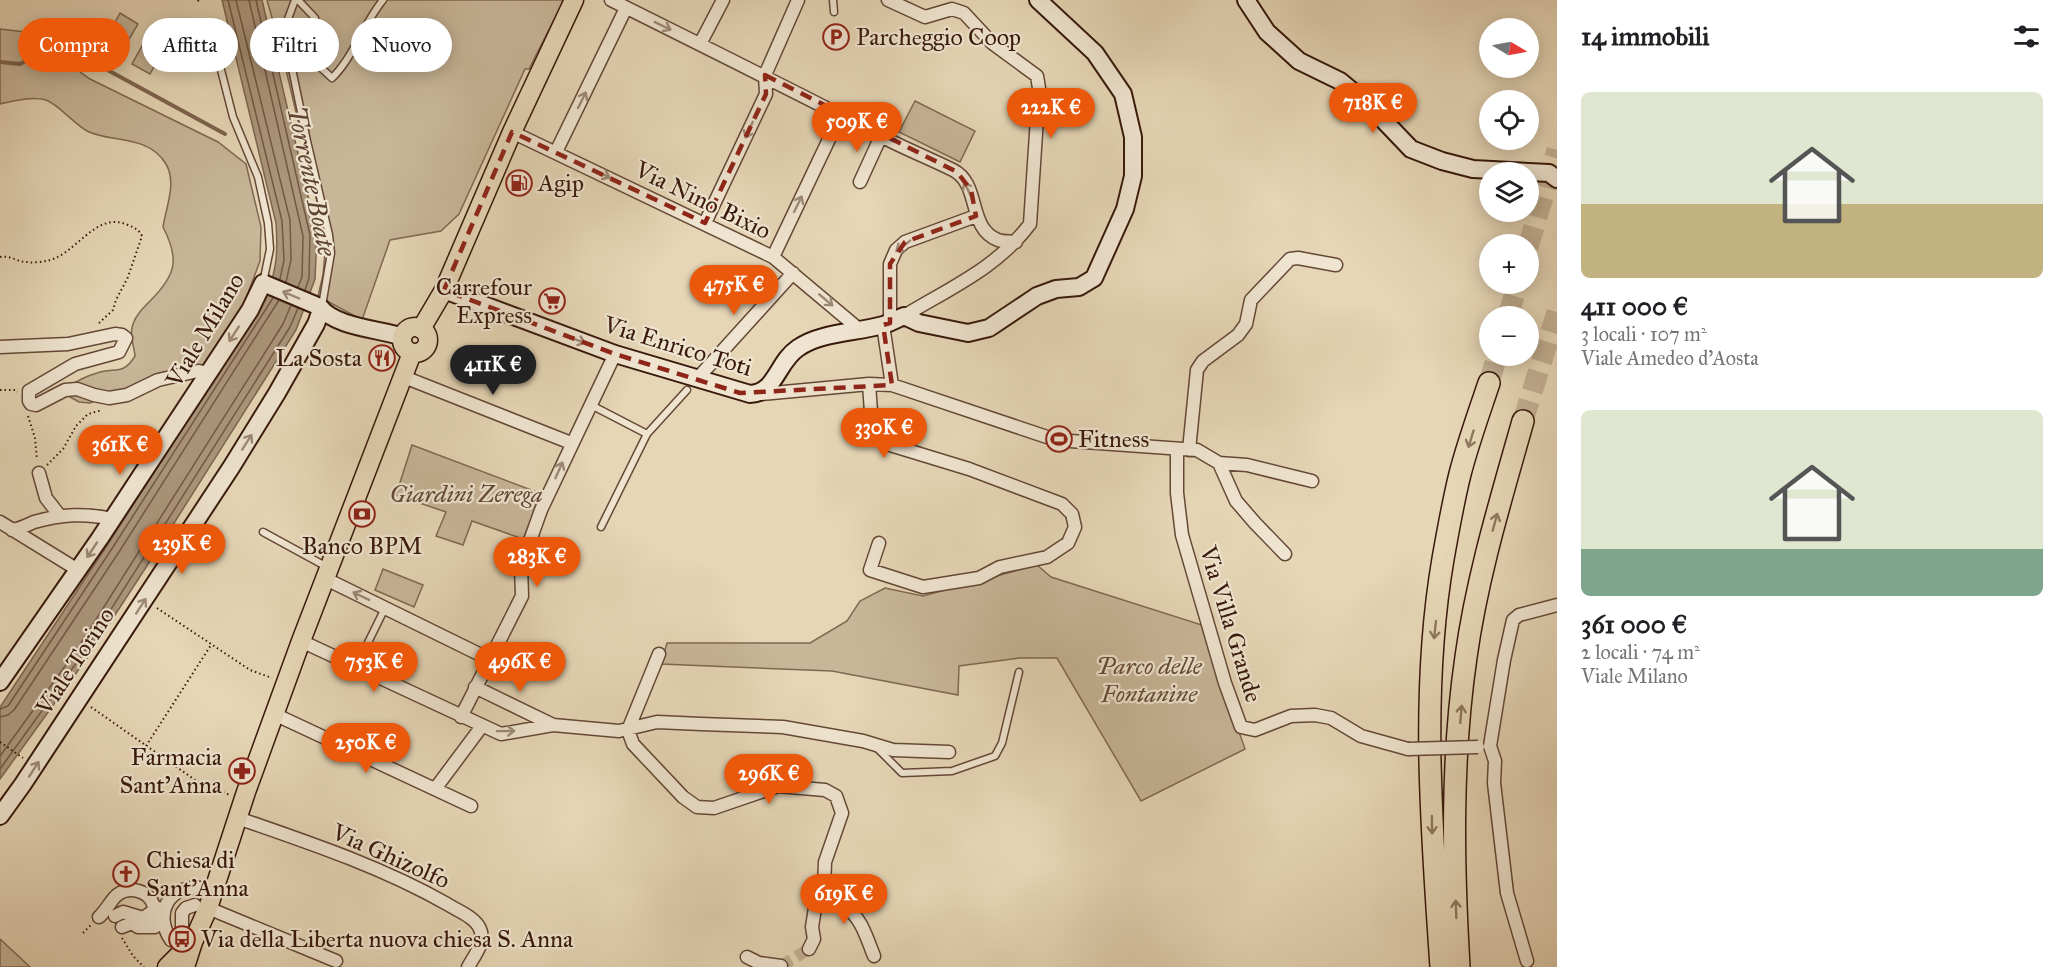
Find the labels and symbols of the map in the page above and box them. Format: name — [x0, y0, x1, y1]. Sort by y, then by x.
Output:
north arrow — [1479, 18, 1539, 78]
one-way arrow — [654, 21, 672, 32]
parking icon: Parcheggio Coop — [821, 22, 851, 52]
place label: Parcheggio Coop — [856, 22, 1021, 52]
pin: 718K € — [1324, 83, 1422, 134]
pin: 222K € — [1002, 88, 1100, 139]
one-way arrow — [576, 91, 588, 109]
pin: 509K € — [808, 102, 906, 153]
water label: Torrente Boate — [280, 103, 344, 260]
one-way arrow — [742, 121, 754, 139]
street label: Via Nino Bixio — [629, 154, 776, 246]
fuel station icon: Agip — [504, 168, 534, 198]
place label: Agip — [537, 168, 584, 198]
one-way arrow — [593, 169, 611, 181]
one-way arrow — [961, 181, 973, 199]
one-way arrow — [793, 196, 805, 214]
one-way arrow — [895, 240, 911, 253]
pin: 475K € — [685, 265, 783, 316]
street label: Viale Milano — [159, 267, 251, 394]
place label: Carrefour Express — [436, 272, 532, 330]
supermarket icon: Carrefour Express — [537, 286, 567, 316]
one-way arrow — [283, 289, 301, 300]
one-way arrow — [818, 294, 834, 307]
street label: Via Enrico Toti — [599, 309, 756, 383]
one-way arrow — [228, 325, 240, 342]
one-way arrow — [567, 335, 586, 346]
place label: La Sosta — [275, 343, 363, 373]
restaurant icon: La Sosta — [367, 343, 397, 373]
pin: 411K € — [444, 345, 542, 396]
pin: 330K € — [835, 408, 933, 459]
sports icon: Fitness — [1044, 424, 1074, 454]
place label: Fitness — [1078, 424, 1149, 454]
pin: 361K € — [71, 425, 169, 476]
one-way arrow — [1465, 429, 1476, 448]
one-way arrow — [242, 434, 254, 451]
one-way arrow — [554, 461, 565, 480]
park label: Giardini Zerega — [389, 479, 543, 509]
bank icon: Banco BPM — [347, 499, 377, 529]
one-way arrow — [1490, 513, 1501, 532]
pin: 239K € — [133, 524, 231, 575]
place label: Banco BPM — [302, 531, 422, 561]
pin: 283K € — [488, 537, 586, 588]
one-way arrow — [86, 541, 99, 558]
street label: Via Villa Grande — [1193, 541, 1269, 706]
one-way arrow — [353, 590, 370, 602]
one-way arrow — [135, 598, 147, 614]
street label: Viale Torino — [29, 601, 121, 721]
one-way arrow — [1429, 619, 1440, 639]
pin: 753K € — [325, 642, 423, 693]
pin: 496K € — [471, 642, 569, 693]
park label: Parco delle Fontanine — [1096, 651, 1203, 709]
one-way arrow — [1456, 704, 1467, 724]
pin: 250K € — [317, 723, 415, 774]
one-way arrow — [495, 726, 515, 737]
place label: Farmacia Sant'Anna — [119, 742, 223, 800]
pin: 296K € — [720, 754, 818, 805]
pharmacy icon: Farmacia Sant'Anna — [227, 756, 257, 786]
one-way arrow — [27, 760, 40, 777]
one-way arrow — [1427, 814, 1438, 834]
street label: Via Ghizolfo — [326, 816, 455, 895]
place label: Chiesa di Sant'Anna — [146, 845, 249, 903]
church icon: Chiesa di Sant'Anna — [111, 859, 141, 889]
pin: 619K € — [795, 874, 893, 925]
one-way arrow — [1450, 899, 1461, 919]
bus stop icon: Via della Liberta nuova chiesa S. Anna — [167, 924, 197, 954]
place label: Via della Liberta nuova chiesa S. Anna — [200, 924, 574, 954]

